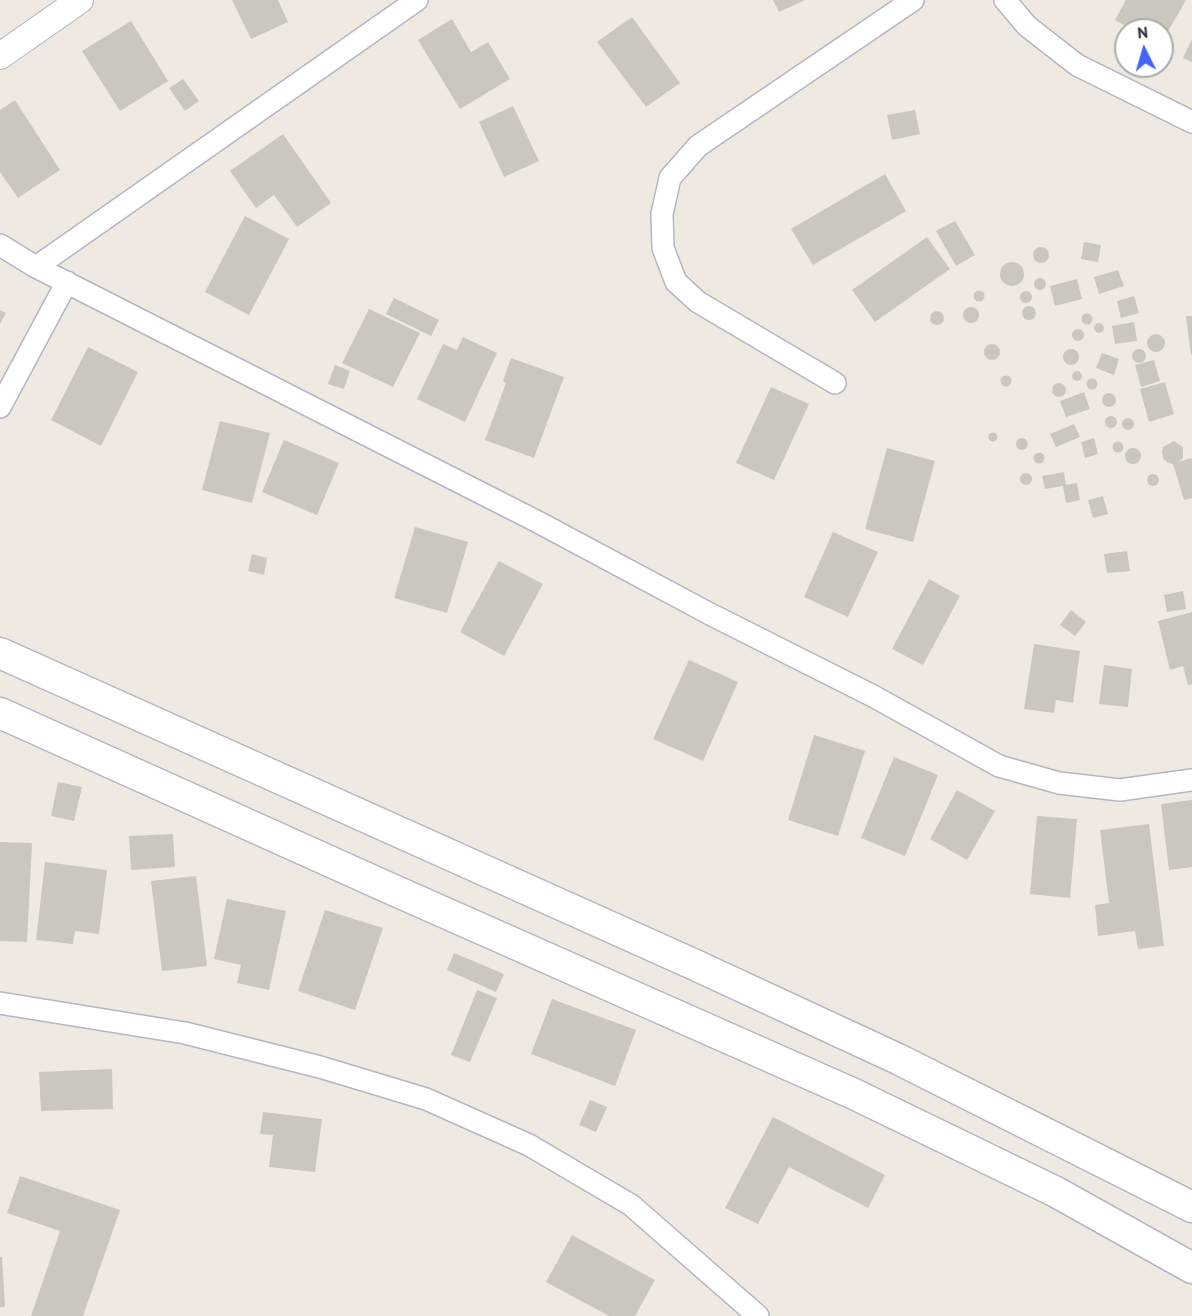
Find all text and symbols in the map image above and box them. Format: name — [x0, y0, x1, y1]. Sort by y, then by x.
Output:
north arrow — [1114, 18, 1174, 78]
text: N — [1136, 22, 1149, 42]

